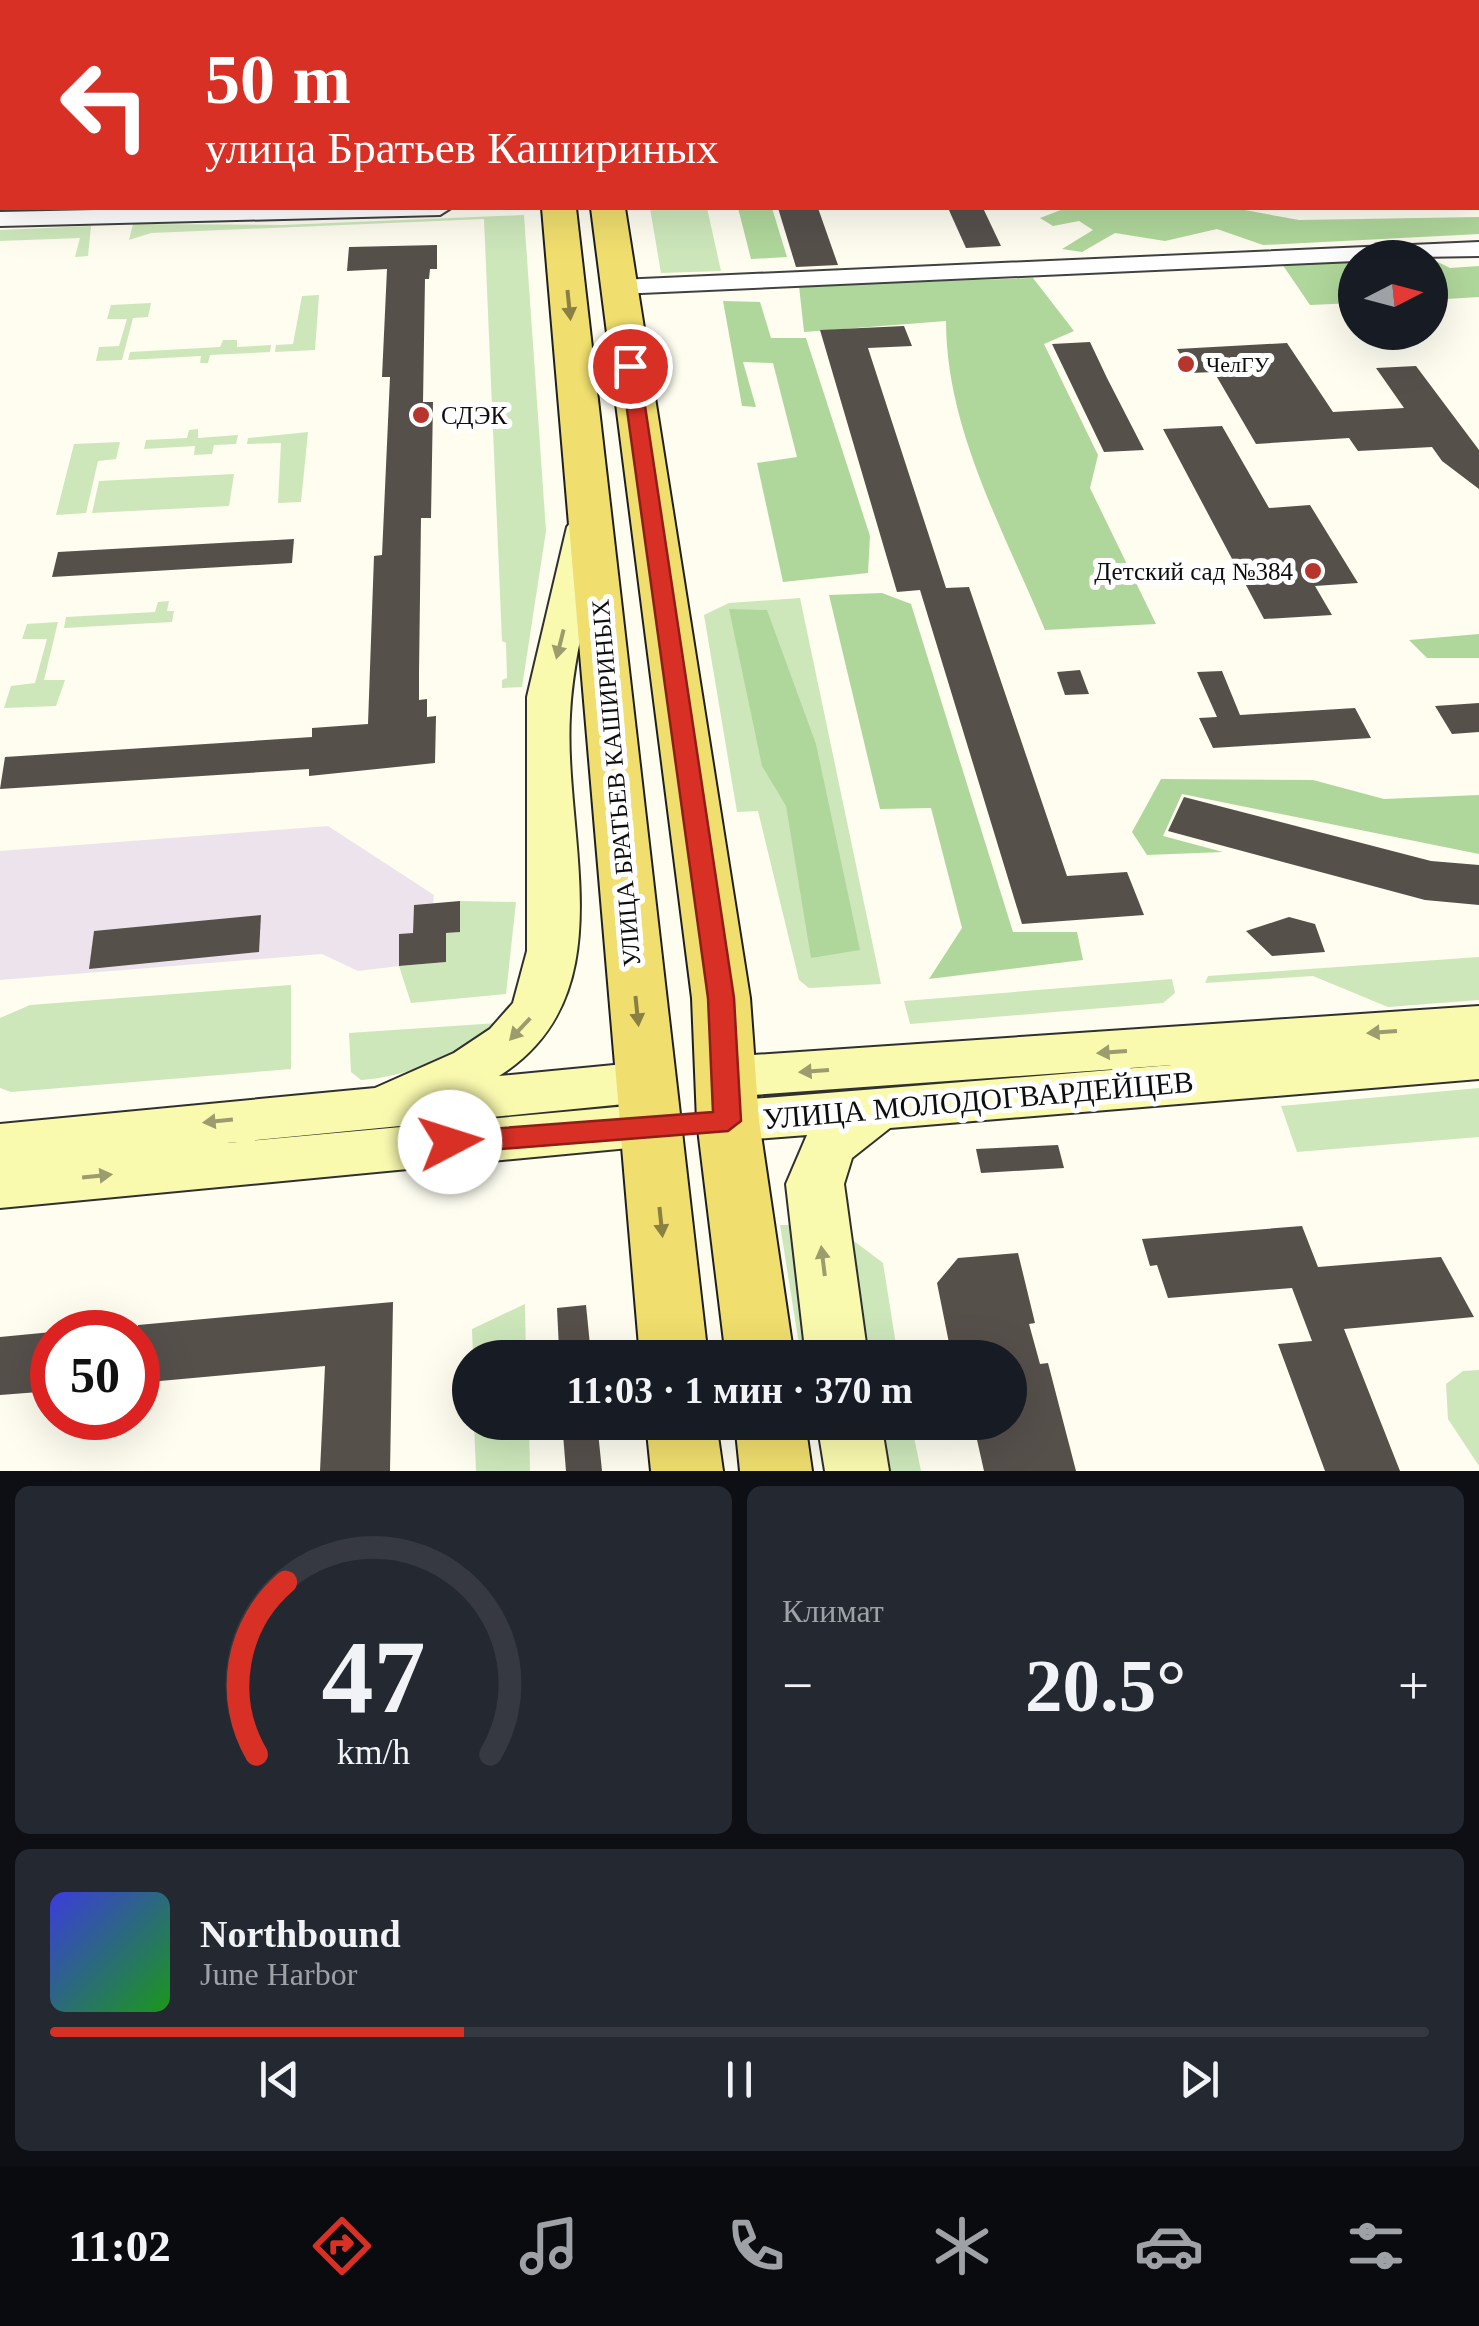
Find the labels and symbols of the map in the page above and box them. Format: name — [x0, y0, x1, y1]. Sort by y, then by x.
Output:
north arrow — [1338, 240, 1448, 350]
one-way arrow — [561, 289, 577, 321]
pin — [588, 324, 673, 409]
place label: ЧелГУ — [1206, 352, 1270, 377]
marker: ЧелГУ — [1175, 353, 1197, 375]
place label: СДЭК — [441, 402, 508, 429]
marker: СДЭК — [410, 404, 432, 426]
place label: Детский сад №384 — [1094, 558, 1293, 585]
marker: Детский сад №384 — [1302, 560, 1324, 582]
street label: УЛИЦА БРАТЬЕВ КАШИРИНЫХ — [586, 598, 646, 968]
one-way arrow — [551, 629, 567, 660]
one-way arrow — [630, 996, 646, 1028]
one-way arrow — [509, 1016, 531, 1041]
one-way arrow — [1365, 1025, 1397, 1041]
one-way arrow — [1096, 1044, 1128, 1060]
one-way arrow — [797, 1063, 829, 1079]
street label: УЛИЦА МОЛОДОГВАРДЕЙЦЕВ — [761, 1065, 1195, 1135]
position arrow — [398, 1090, 502, 1194]
one-way arrow — [202, 1113, 234, 1129]
one-way arrow — [82, 1168, 113, 1184]
one-way arrow — [653, 1207, 669, 1238]
one-way arrow — [815, 1245, 831, 1276]
speed limit sign: 50 — [30, 1310, 160, 1440]

